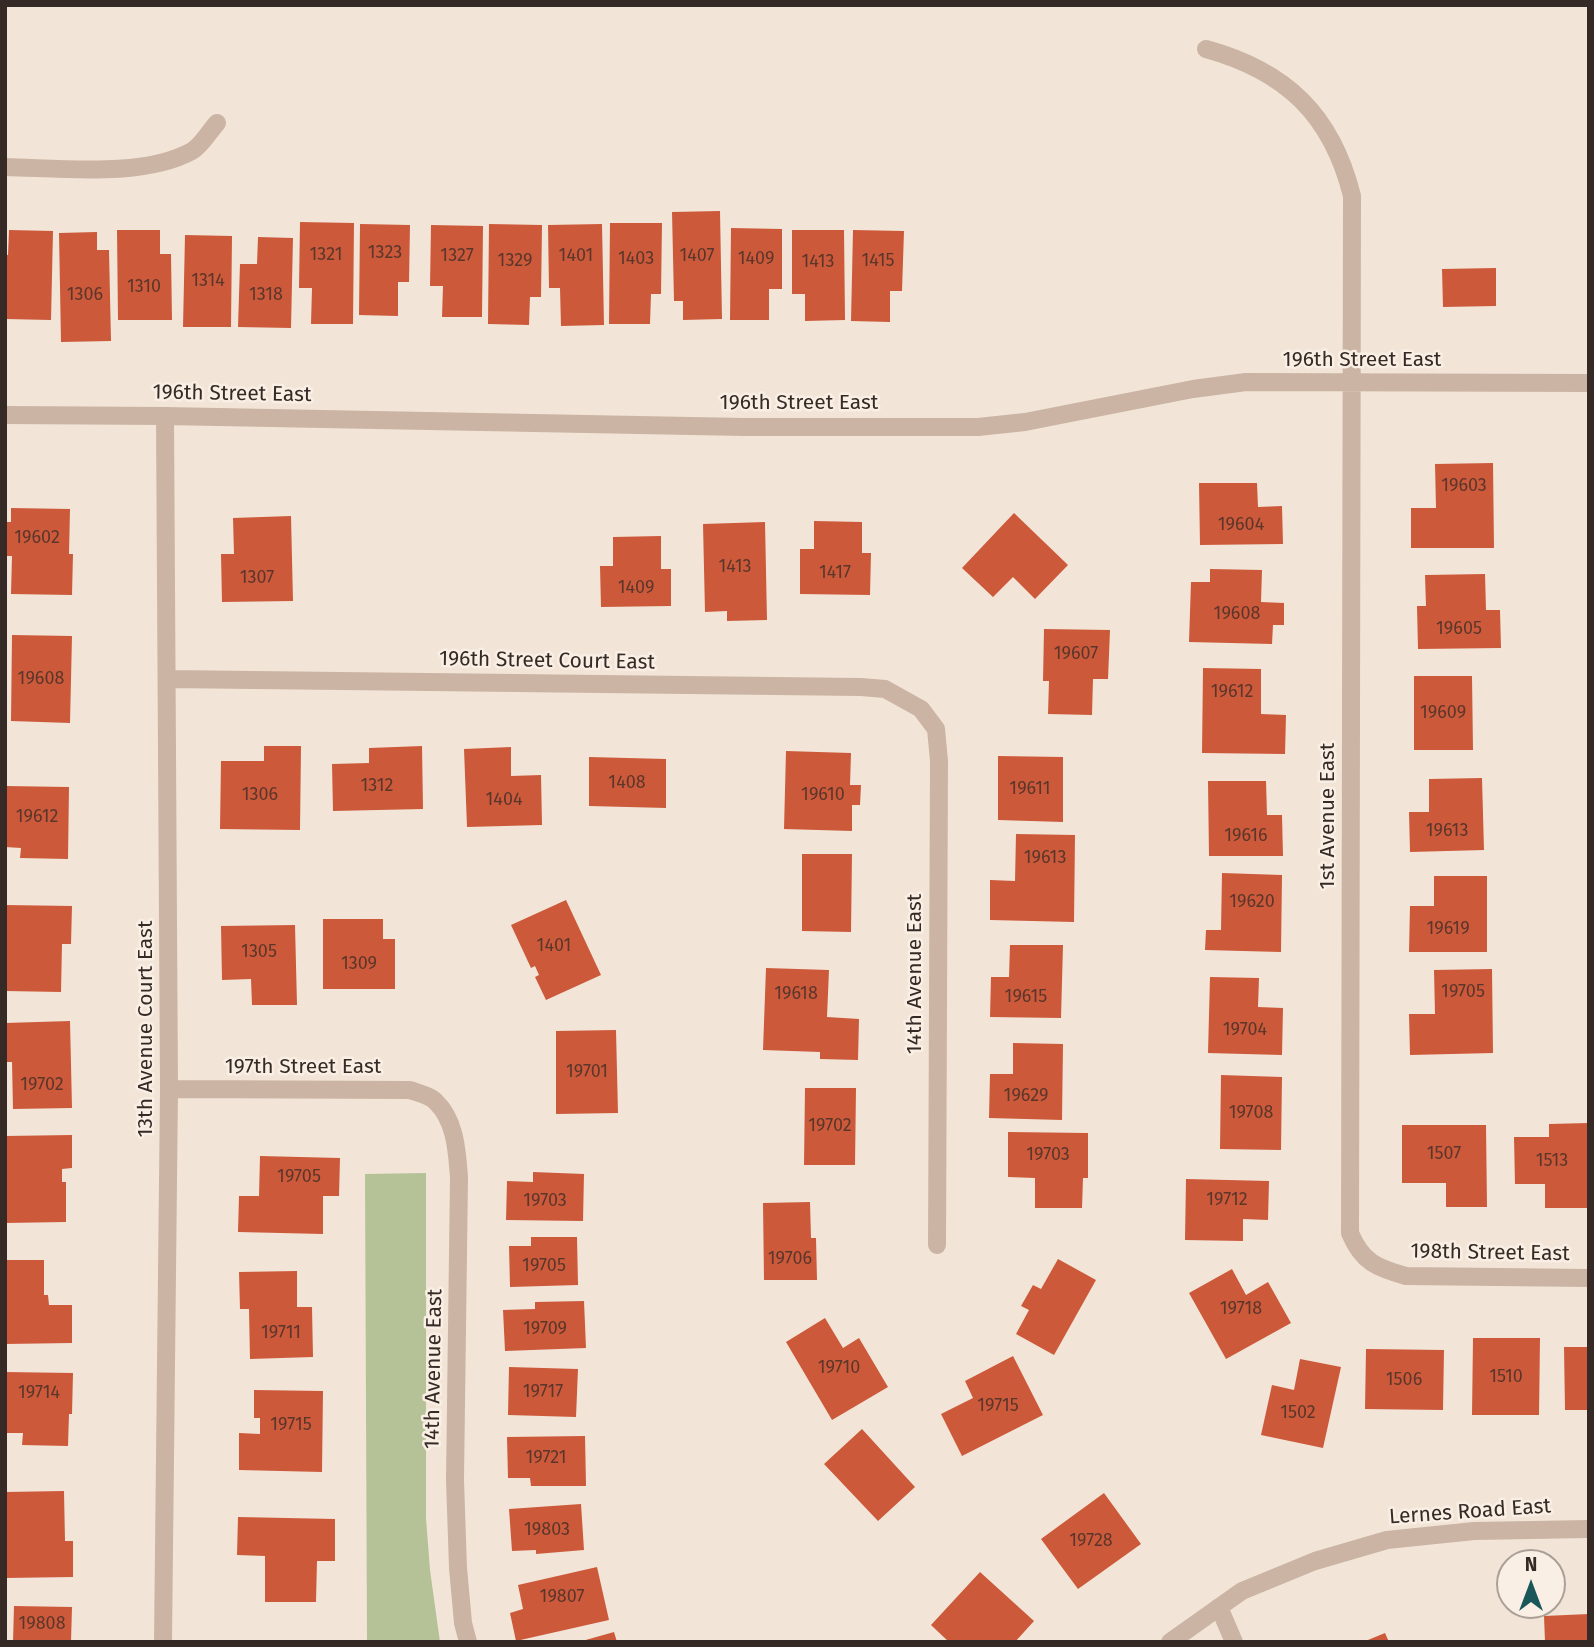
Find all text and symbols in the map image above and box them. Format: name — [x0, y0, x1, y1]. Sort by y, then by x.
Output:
house number: 1323 — [368, 242, 402, 264]
house number: 1321 — [310, 244, 342, 266]
house number: 1327 — [440, 245, 474, 267]
house number: 1401 — [559, 245, 593, 267]
house number: 1407 — [679, 245, 715, 267]
house number: 1403 — [618, 248, 654, 270]
house number: 1409 — [738, 248, 774, 270]
house number: 1329 — [498, 250, 532, 272]
house number: 1415 — [861, 250, 895, 272]
house number: 1413 — [801, 251, 835, 273]
house number: 1314 — [191, 270, 225, 292]
house number: 1310 — [127, 276, 161, 298]
house number: 1306 — [67, 284, 103, 306]
house number: 1318 — [249, 284, 283, 306]
street label: 196th Street East — [1283, 347, 1441, 373]
street label: 196th Street East — [152, 380, 312, 408]
street label: 196th Street East — [720, 390, 878, 416]
house number: 19603 — [1441, 475, 1487, 497]
house number: 19604 — [1218, 514, 1264, 536]
house number: 19602 — [14, 527, 60, 549]
house number: 1413 — [718, 556, 752, 578]
house number: 1417 — [819, 562, 851, 584]
house number: 1307 — [240, 567, 274, 589]
house number: 1409 — [618, 577, 654, 599]
house number: 19608 — [1214, 603, 1260, 625]
house number: 19605 — [1436, 618, 1482, 640]
house number: 19607 — [1054, 643, 1098, 665]
street label: 196th Street Court East — [439, 647, 655, 675]
house number: 19608 — [18, 668, 64, 690]
house number: 19612 — [1211, 681, 1253, 703]
house number: 19609 — [1420, 702, 1466, 724]
street label: 1st Avenue East — [1315, 743, 1341, 889]
house number: 1408 — [608, 772, 646, 794]
house number: 1312 — [360, 775, 394, 797]
house number: 19611 — [1009, 778, 1051, 800]
house number: 1306 — [242, 784, 278, 806]
house number: 19610 — [801, 784, 845, 806]
house number: 1404 — [486, 789, 522, 811]
house number: 19612 — [16, 806, 58, 828]
house number: 19613 — [1426, 820, 1468, 842]
house number: 19616 — [1224, 825, 1268, 847]
house number: 19613 — [1024, 847, 1066, 869]
house number: 19620 — [1229, 891, 1275, 913]
street label: 14th Avenue East — [902, 894, 928, 1054]
house number: 19619 — [1426, 918, 1470, 940]
street label: 13th Avenue Court East — [133, 921, 159, 1137]
house number: 1401 — [537, 935, 571, 957]
house number: 1305 — [241, 941, 277, 963]
house number: 1309 — [341, 953, 377, 975]
house number: 19705 — [1441, 981, 1485, 1003]
house number: 19618 — [774, 983, 818, 1005]
house number: 19615 — [1005, 986, 1047, 1008]
house number: 19704 — [1223, 1019, 1267, 1041]
street label: 197th Street East — [225, 1054, 381, 1080]
house number: 19701 — [566, 1061, 608, 1083]
house number: 19702 — [20, 1074, 64, 1096]
house number: 19629 — [1004, 1085, 1048, 1107]
house number: 19708 — [1229, 1102, 1273, 1124]
house number: 19702 — [808, 1115, 852, 1137]
house number: 1507 — [1427, 1143, 1461, 1165]
house number: 19703 — [1026, 1144, 1070, 1166]
house number: 1513 — [1536, 1150, 1568, 1172]
house number: 19705 — [277, 1166, 321, 1188]
house number: 19712 — [1206, 1189, 1248, 1211]
house number: 19703 — [523, 1190, 567, 1212]
street label: 198th Street East — [1410, 1239, 1570, 1267]
house number: 19706 — [768, 1248, 812, 1270]
house number: 19705 — [522, 1255, 566, 1277]
street label: 14th Avenue East — [420, 1289, 448, 1449]
house number: 19718 — [1220, 1298, 1262, 1320]
house number: 19709 — [523, 1318, 567, 1340]
house number: 19711 — [261, 1322, 301, 1344]
house number: 19710 — [818, 1357, 860, 1379]
house number: 1510 — [1489, 1366, 1523, 1388]
house number: 1506 — [1386, 1369, 1422, 1391]
house number: 19717 — [523, 1381, 563, 1403]
house number: 19714 — [18, 1382, 60, 1404]
house number: 19715 — [977, 1395, 1019, 1417]
house number: 1502 — [1280, 1402, 1316, 1424]
house number: 19715 — [270, 1414, 312, 1436]
house number: 19721 — [526, 1447, 566, 1469]
street label: Lernes Road East — [1388, 1494, 1552, 1530]
house number: 19803 — [524, 1519, 570, 1541]
house number: 19728 — [1069, 1530, 1113, 1552]
north arrow — [1496, 1549, 1566, 1619]
text: N — [1525, 1553, 1537, 1576]
house number: 19807 — [540, 1586, 584, 1608]
house number: 19808 — [18, 1613, 66, 1635]

